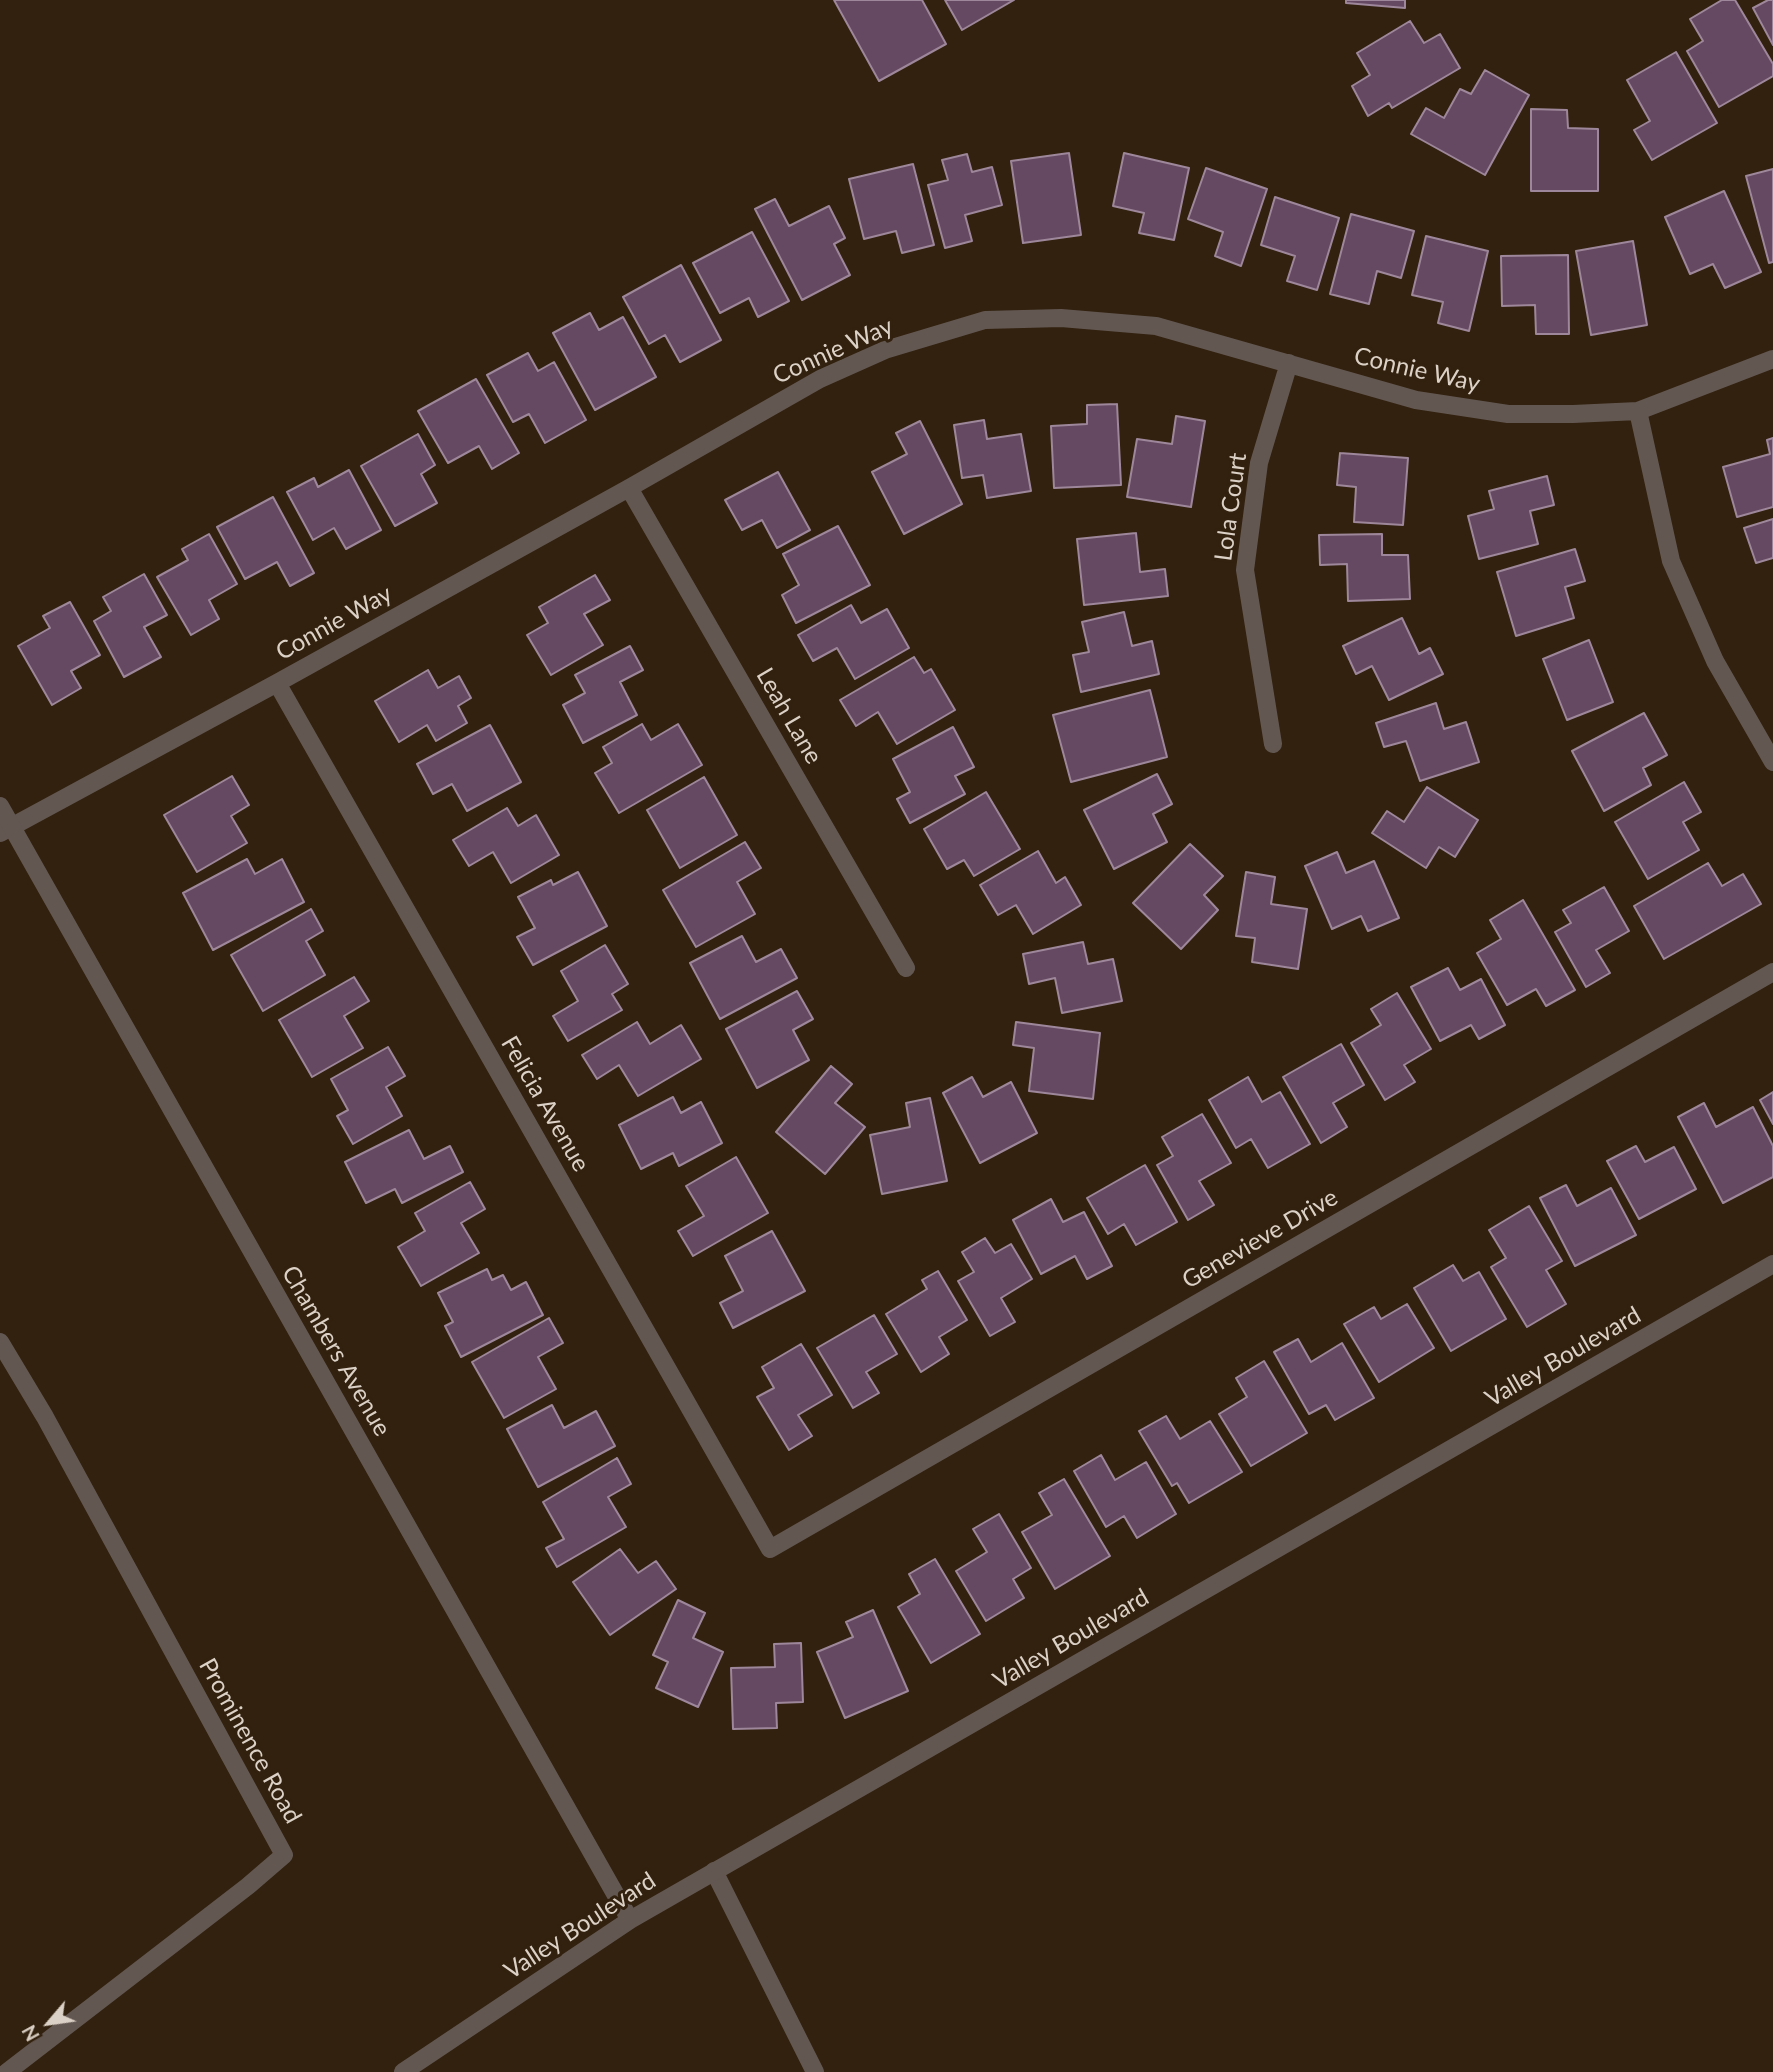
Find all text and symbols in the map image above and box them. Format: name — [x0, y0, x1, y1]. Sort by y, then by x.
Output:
street label: Connie Way — [769, 312, 897, 390]
street label: Connie Way — [1351, 342, 1483, 398]
street label: Lola Court — [1209, 451, 1253, 563]
street label: Connie Way — [271, 579, 397, 667]
street label: Leah Lane — [750, 663, 828, 769]
street label: Felicia Avenue — [495, 1031, 595, 1177]
street label: Genevieve Drive — [1177, 1183, 1343, 1295]
street label: Chambers Avenue — [276, 1261, 396, 1441]
street label: Valley Boulevard — [1480, 1301, 1646, 1413]
street label: Valley Boulevard — [988, 1583, 1154, 1695]
street label: Prominence Road — [193, 1653, 307, 1829]
street label: Valley Boulevard — [499, 1866, 661, 1986]
north arrow — [14, 1988, 84, 2058]
text: N — [17, 2021, 44, 2045]

